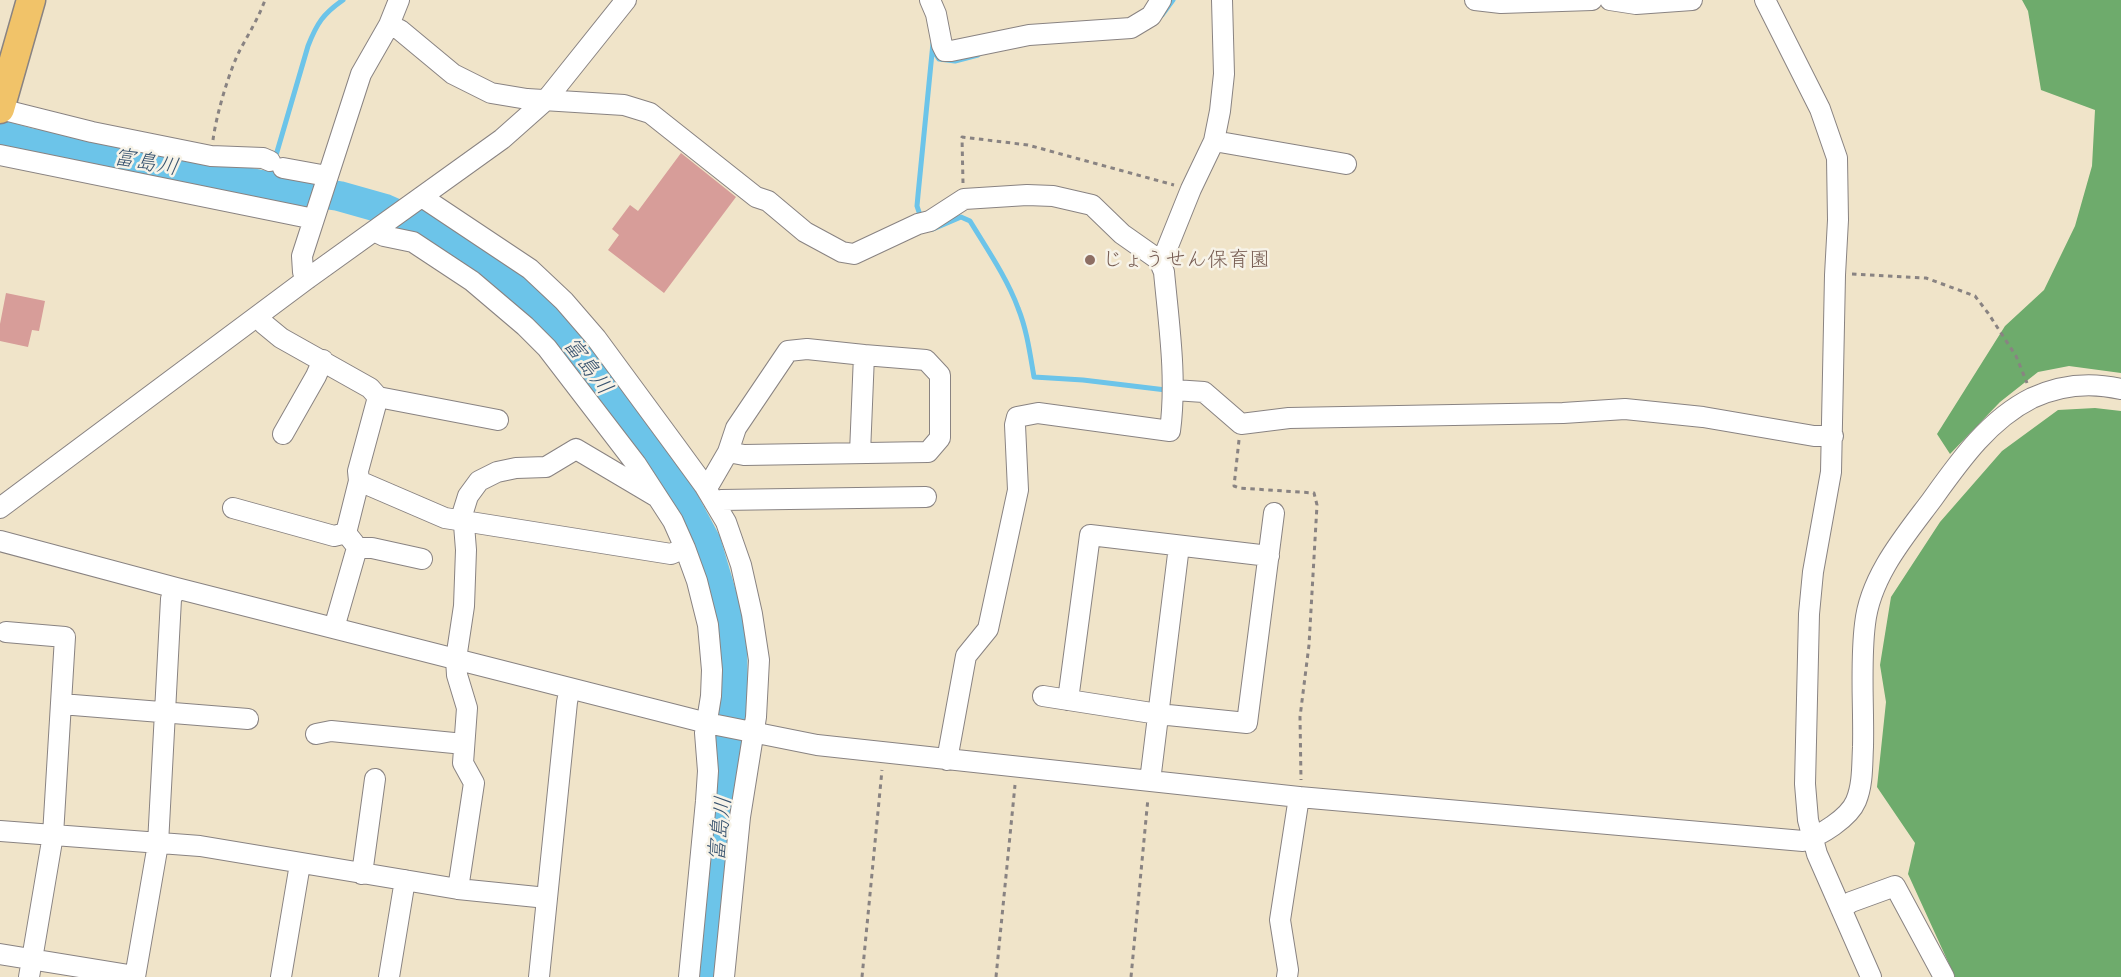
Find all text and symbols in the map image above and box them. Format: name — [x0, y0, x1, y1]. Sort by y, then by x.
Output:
water label: 富島川 — [111, 143, 181, 181]
place label: じょうせん保育園 — [1102, 247, 1270, 273]
marker: じょうせん保育園 — [1083, 253, 1097, 267]
water label: 富島川 — [558, 332, 618, 400]
water label: 富島川 — [703, 795, 737, 863]

